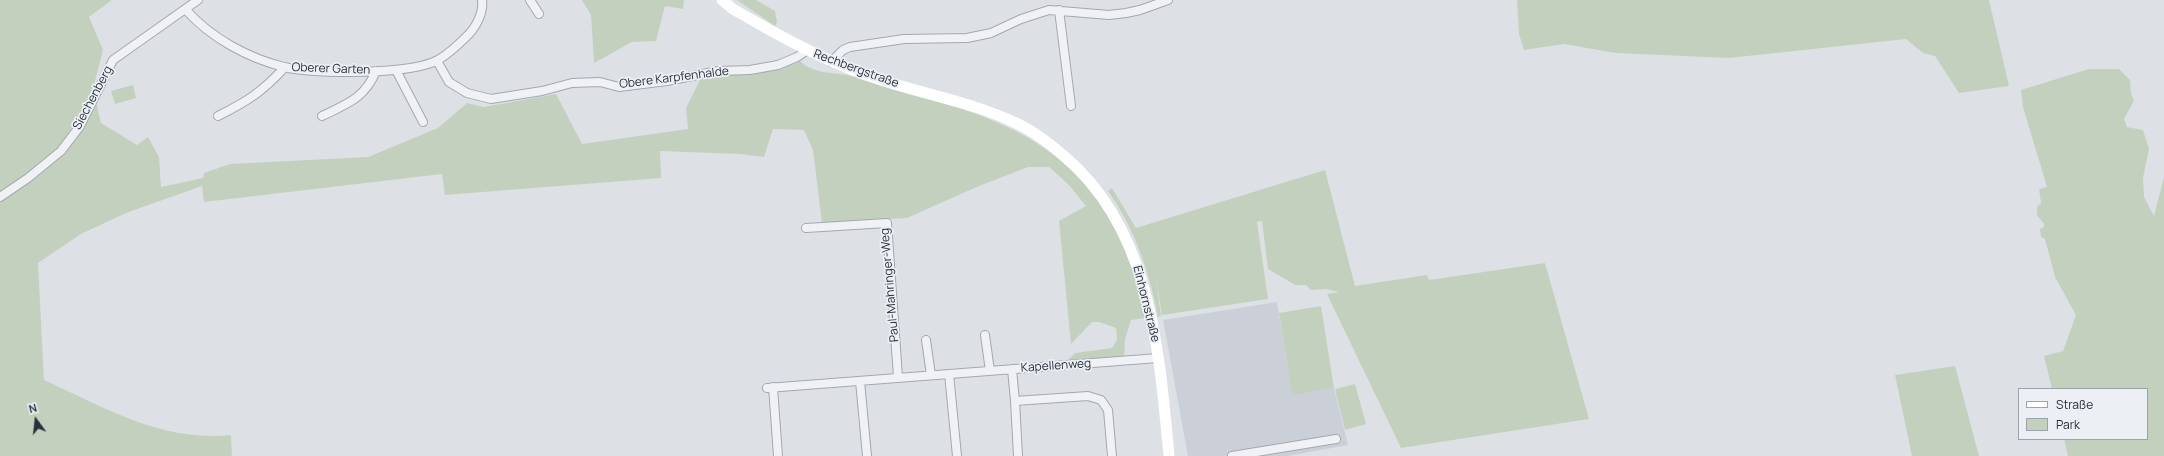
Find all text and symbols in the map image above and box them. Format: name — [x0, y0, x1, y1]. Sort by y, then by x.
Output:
street label: Rechbergstraße — [811, 47, 901, 91]
street label: Oberer Garten — [291, 60, 371, 78]
street label: Siechenberg — [70, 64, 116, 132]
street label: Obere Karpfenhalde — [618, 64, 730, 92]
street label: Paul-Mahringer-Weg — [878, 227, 902, 343]
street label: Einhornstraße — [1130, 264, 1162, 344]
street label: Kapellenweg — [1020, 356, 1092, 376]
legend — [2018, 388, 2148, 440]
text: Straße — [2056, 396, 2093, 413]
north arrow — [16, 400, 56, 440]
text: N — [27, 400, 39, 416]
text: Park — [2056, 416, 2080, 433]

